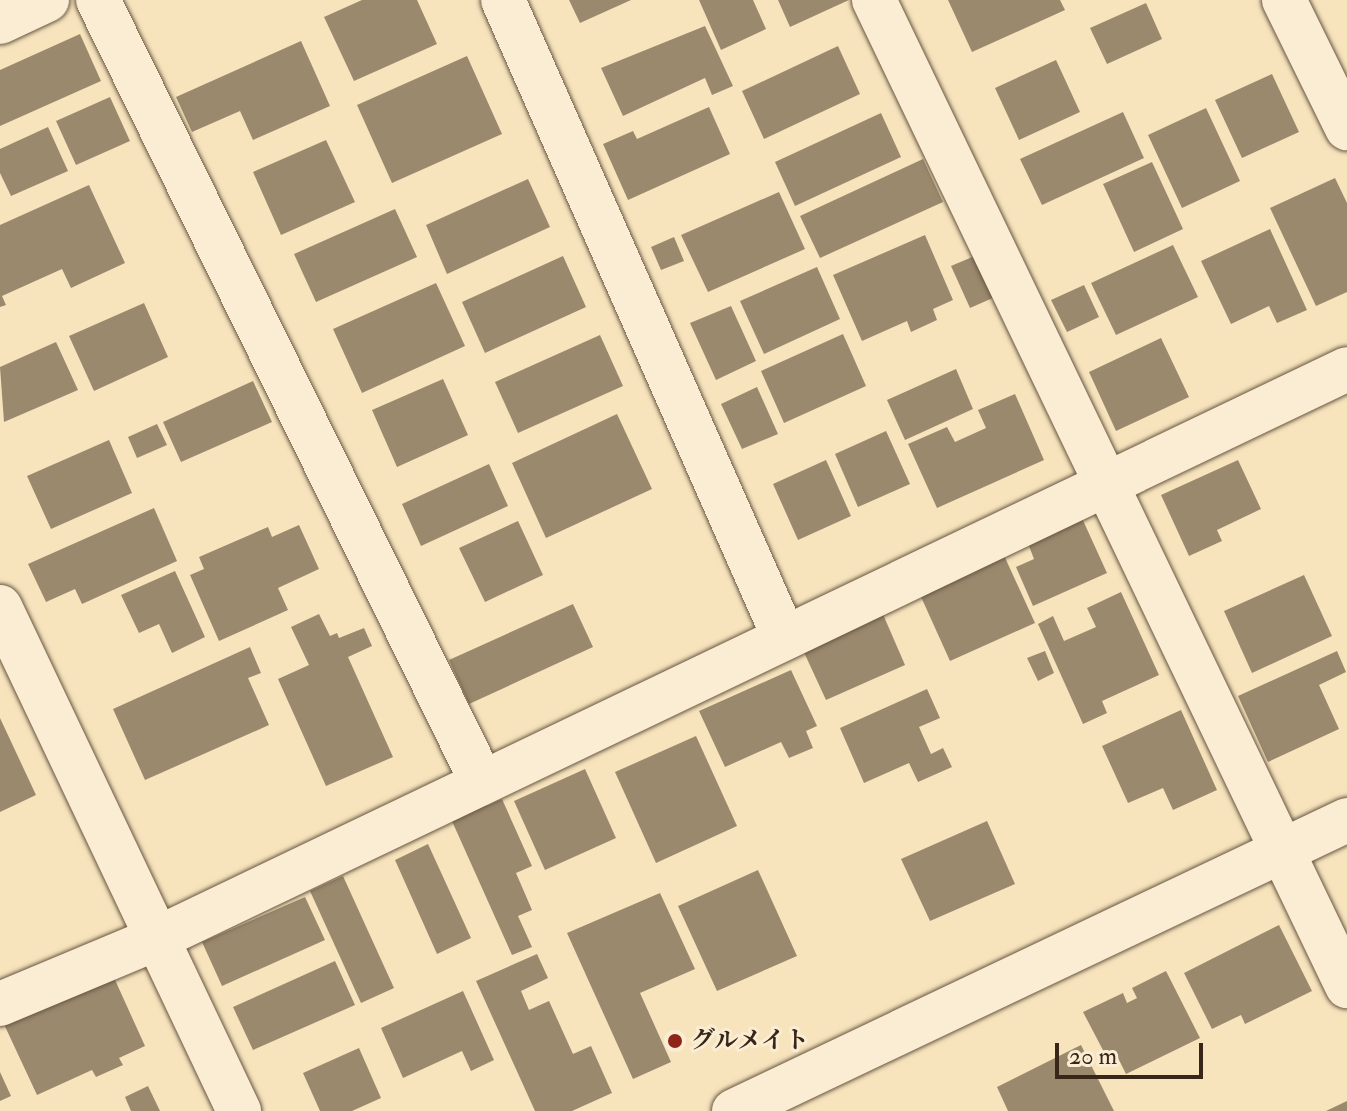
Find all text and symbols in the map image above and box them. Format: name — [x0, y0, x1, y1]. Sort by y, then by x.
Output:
place label: グルメイト — [691, 1027, 811, 1055]
scale bar — [1059, 1027, 1207, 1077]
marker: グルメイト — [666, 1032, 684, 1050]
text: 20 m — [1069, 1041, 1117, 1072]

